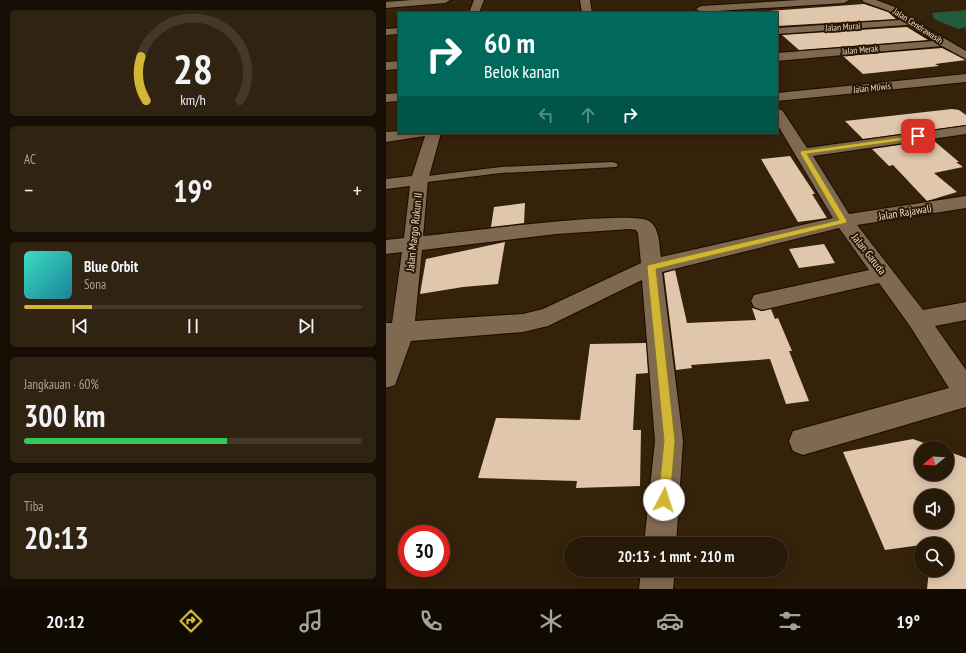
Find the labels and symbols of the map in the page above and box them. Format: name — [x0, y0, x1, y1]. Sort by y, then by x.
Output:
street label: Jalan Cendrawasih — [891, 5, 945, 46]
street label: Jalan Murai — [824, 20, 861, 33]
street label: Jalan Merak — [840, 42, 879, 57]
street label: Jalan Mliwis — [852, 80, 891, 95]
pin — [901, 119, 935, 153]
street label: Jalan Margo Rukun II — [403, 192, 425, 273]
street label: Jalan Rajawali — [877, 201, 933, 223]
street label: Jalan Garuda — [848, 230, 889, 277]
north arrow — [914, 441, 954, 481]
position arrow — [643, 479, 685, 521]
speed limit sign: 30 — [398, 525, 450, 577]

